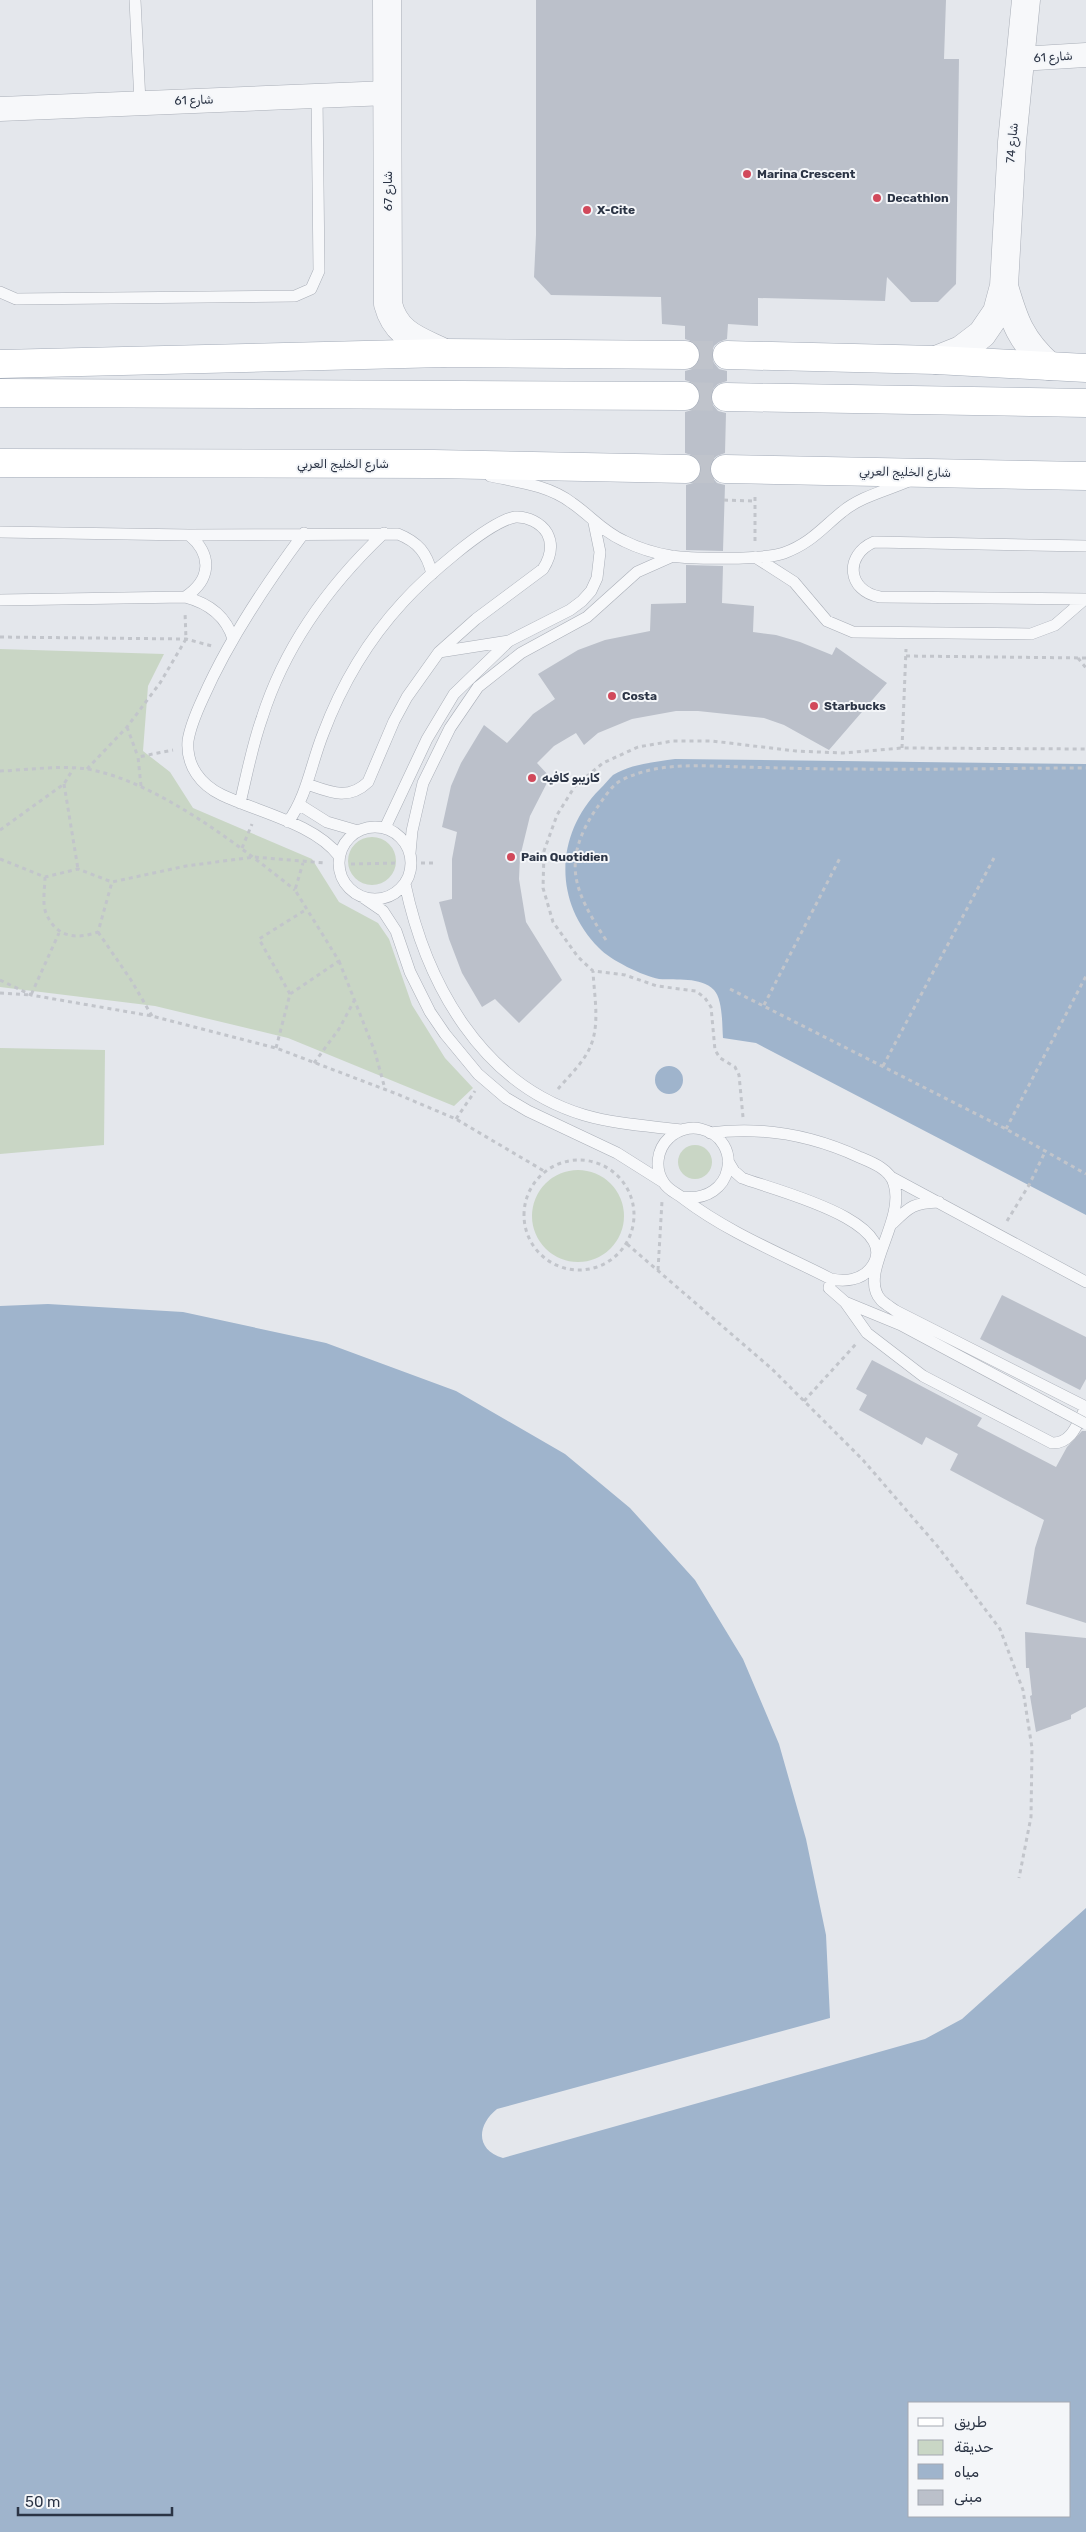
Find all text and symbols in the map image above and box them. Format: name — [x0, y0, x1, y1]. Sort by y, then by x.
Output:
street label: شارع 61 — [1033, 49, 1073, 67]
street label: شارع 61 — [174, 92, 214, 110]
street label: شارع 74 — [1003, 122, 1023, 164]
place label: Marina Crescent — [757, 167, 856, 181]
marker: Marina Crescent — [741, 168, 753, 180]
street label: شارع 67 — [381, 171, 397, 211]
place label: Decathlon — [887, 191, 949, 205]
marker: Decathlon — [871, 192, 883, 204]
place label: X-Cite — [597, 203, 635, 217]
marker: X-Cite — [581, 204, 593, 216]
street label: شارع الخليج العربي — [297, 457, 389, 473]
street label: شارع الخليج العربي — [859, 464, 951, 482]
place label: Costa — [622, 689, 657, 703]
marker: Costa — [606, 690, 618, 702]
place label: Starbucks — [824, 699, 886, 713]
marker: Starbucks — [808, 700, 820, 712]
place label: كاريبو كافيه — [542, 771, 600, 785]
marker: كاريبو كافيه — [526, 772, 538, 784]
place label: Pain Quotidien — [521, 850, 608, 864]
marker: Pain Quotidien — [505, 851, 517, 863]
legend — [908, 2402, 1071, 2517]
text: طريق — [954, 2413, 987, 2431]
text: حديقة — [954, 2438, 994, 2456]
text: مياه — [954, 2463, 979, 2481]
scale bar — [18, 2484, 171, 2516]
text: مبنى — [954, 2488, 982, 2506]
text: 50 m — [25, 2493, 60, 2511]

